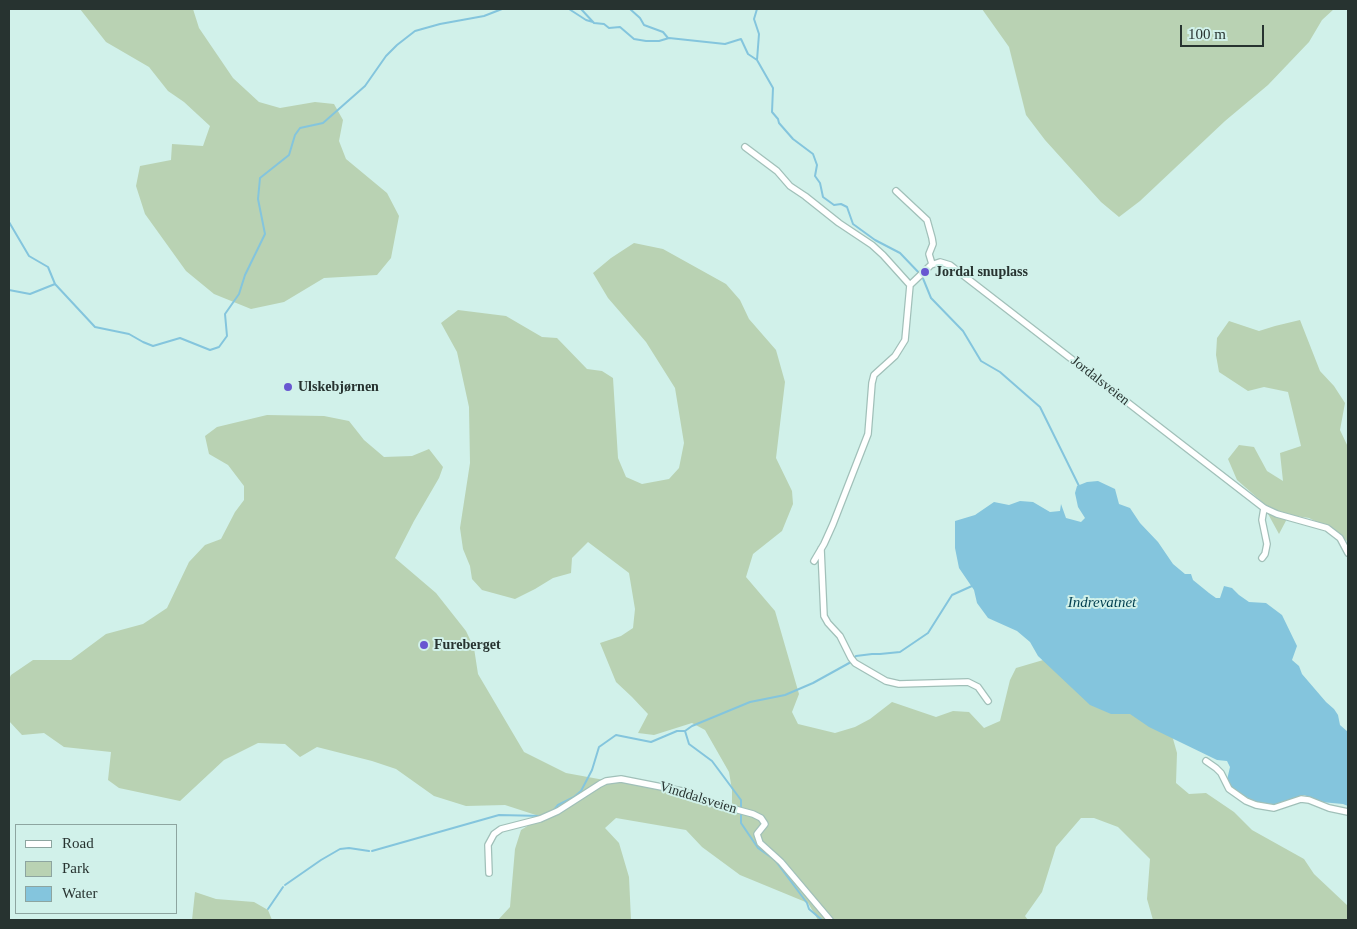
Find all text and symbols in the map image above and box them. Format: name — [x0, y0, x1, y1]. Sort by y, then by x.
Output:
scale bar — [1182, 15, 1266, 47]
text: 100 m — [1188, 26, 1226, 42]
place label: Jordal snuplass — [935, 264, 1028, 280]
marker: Jordal snuplass — [919, 266, 931, 278]
street label: Jordalsveien — [1067, 353, 1133, 409]
place label: Ulskebjørnen — [298, 379, 379, 395]
marker: Ulskebjørnen — [282, 381, 294, 393]
water label: Indrevatnet — [1068, 594, 1136, 612]
place label: Fureberget — [434, 637, 501, 653]
marker: Fureberget — [418, 639, 430, 651]
street label: Vinddalsveien — [657, 778, 739, 818]
legend — [15, 824, 178, 914]
text: Road — [62, 835, 94, 851]
text: Park — [62, 860, 90, 876]
text: Water — [62, 885, 97, 901]

